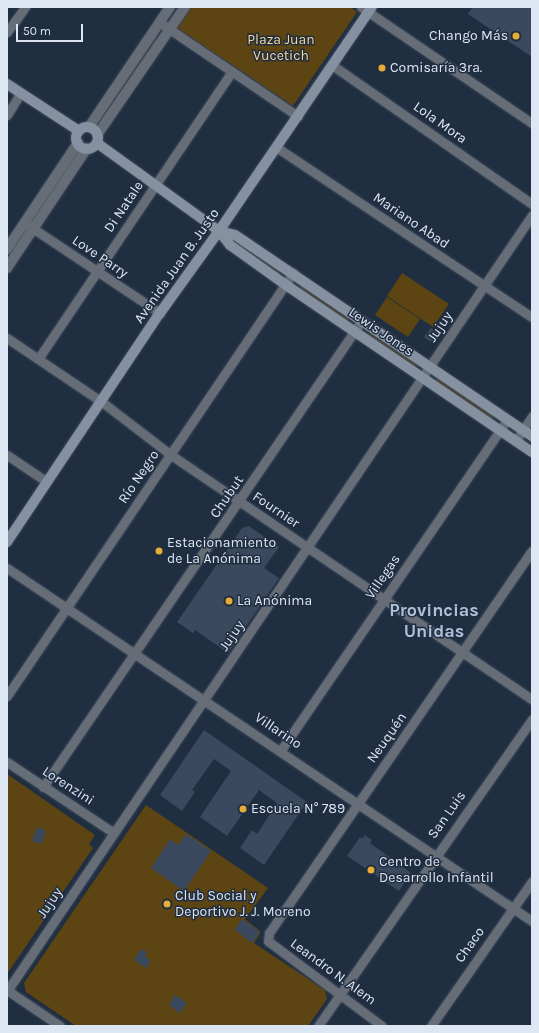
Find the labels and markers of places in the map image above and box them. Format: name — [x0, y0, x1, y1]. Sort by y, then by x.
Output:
place label: Chango Más — [429, 28, 508, 44]
marker: Chango Más — [511, 31, 521, 41]
place label: Comisaría 3ra. — [390, 60, 482, 76]
marker: Comisaría 3ra. — [377, 63, 387, 73]
place label: Estacionamiento de La Anónima — [167, 535, 276, 568]
marker: Estacionamiento de La Anónima — [154, 546, 164, 556]
place label: La Anónima — [237, 593, 312, 609]
marker: La Anónima — [224, 596, 234, 606]
place label: Escuela N° 789 — [251, 801, 345, 817]
marker: Escuela N° 789 — [238, 804, 248, 814]
place label: Centro de Desarrollo Infantil — [379, 854, 494, 886]
marker: Centro de Desarrollo Infantil — [366, 865, 376, 875]
place label: Club Social y Deportivo J. J. Moreno — [175, 888, 311, 920]
marker: Club Social y Deportivo J. J. Moreno — [162, 899, 172, 909]

